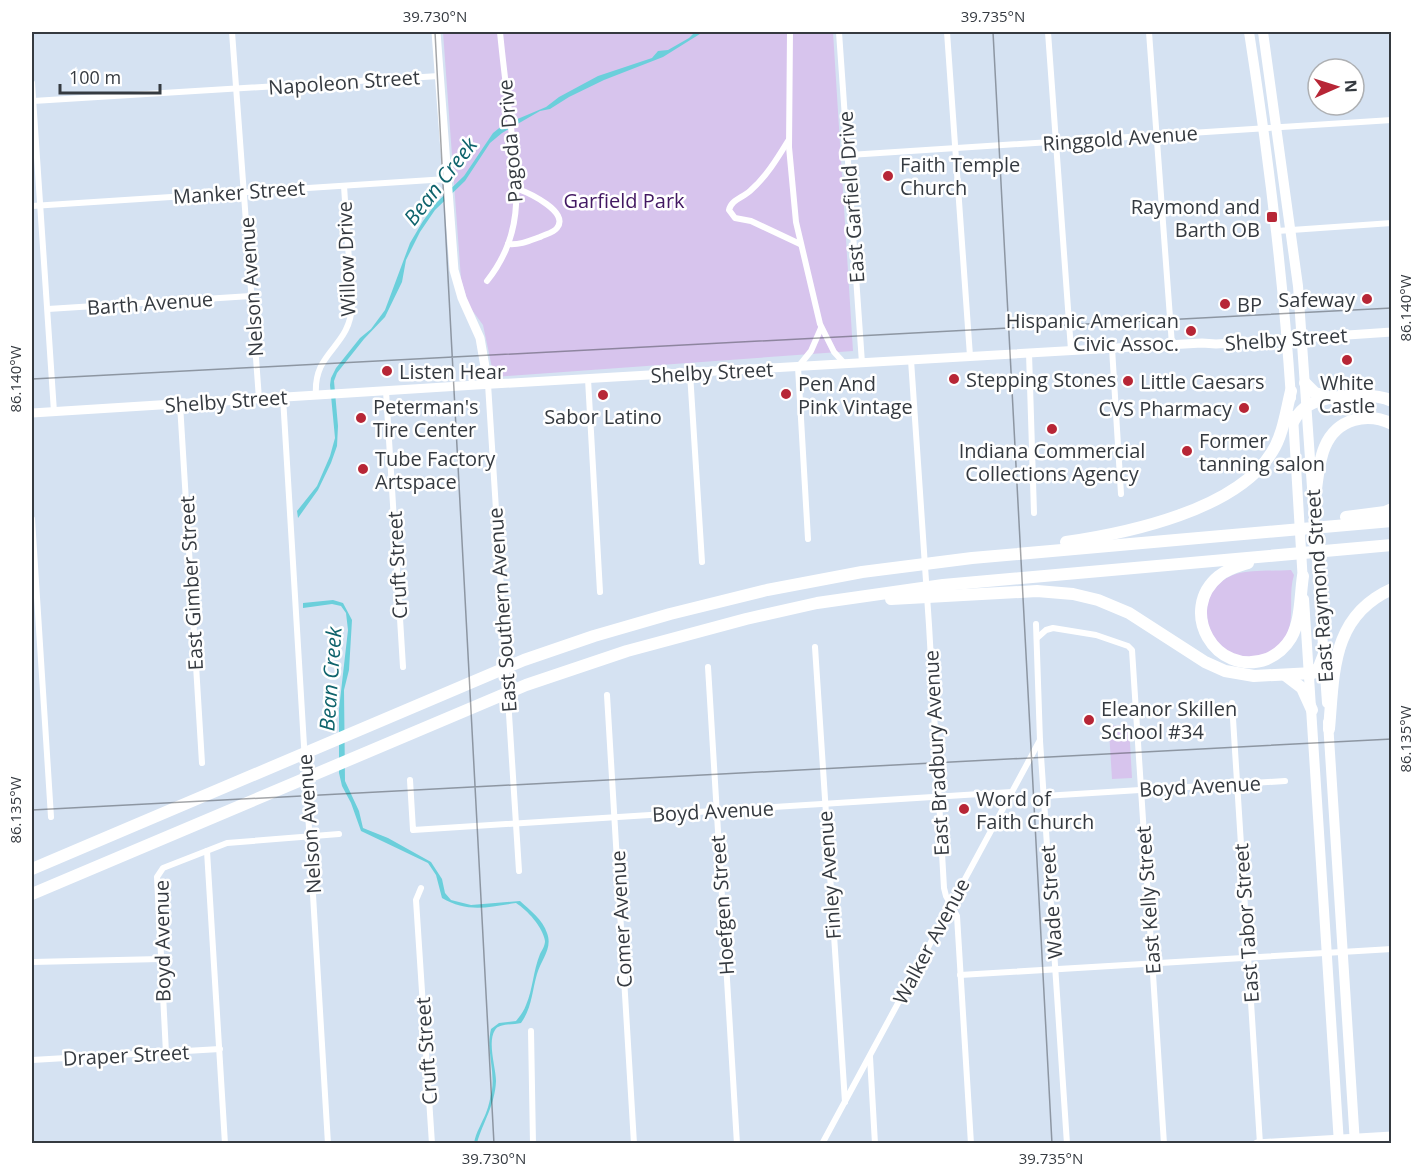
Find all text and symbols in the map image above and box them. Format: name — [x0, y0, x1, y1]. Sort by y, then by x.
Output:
text: 39.730°N — [403, 6, 467, 26]
text: 39.735°N — [961, 6, 1025, 26]
scale bar — [60, 57, 160, 95]
north arrow — [1306, 57, 1366, 117]
street label: Napoleon Street — [267, 63, 421, 101]
text: 100 m — [69, 65, 121, 89]
street label: Pagoda Drive — [491, 78, 529, 204]
text: N — [1340, 79, 1362, 93]
street label: East Garfield Drive — [832, 110, 870, 284]
street label: Ringgold Avenue — [1041, 119, 1199, 157]
water label: Bean Creek — [397, 131, 484, 231]
place label: Faith Temple Church — [900, 151, 1020, 201]
marker: Faith Temple Church — [881, 169, 895, 183]
street label: Manker Street — [172, 174, 306, 210]
park label: Garfield Park — [563, 187, 685, 214]
place label: Raymond and Barth OB — [1131, 193, 1260, 243]
street label: Willow Drive — [330, 201, 362, 317]
marker: Raymond and Barth OB — [1265, 210, 1279, 224]
street label: Nelson Avenue — [233, 216, 269, 358]
text: 86.140°W — [1395, 274, 1415, 342]
street label: Barth Avenue — [86, 285, 214, 321]
place label: Safeway — [1278, 286, 1356, 313]
place label: BP — [1237, 291, 1262, 318]
marker: Safeway — [1360, 292, 1374, 306]
marker: BP — [1218, 297, 1232, 311]
place label: Hispanic American Civic Assoc. — [1006, 307, 1179, 357]
street label: Shelby Street — [1224, 321, 1348, 357]
marker: Hispanic American Civic Assoc. — [1184, 324, 1198, 338]
text: 86.140°W — [5, 345, 25, 413]
marker: White Castle — [1340, 353, 1354, 367]
street label: Shelby Street — [650, 355, 774, 389]
place label: Listen Hear — [399, 358, 505, 385]
marker: Listen Hear — [380, 364, 394, 378]
place label: Stepping Stones — [966, 366, 1116, 393]
place label: Little Caesars — [1140, 368, 1265, 395]
place label: White Castle — [1319, 369, 1375, 419]
place label: Pen And Pink Vintage — [798, 370, 913, 420]
marker: Stepping Stones — [947, 372, 961, 386]
marker: Little Caesars — [1121, 374, 1135, 388]
street label: Shelby Street — [164, 383, 288, 419]
marker: Pen And Pink Vintage — [779, 387, 793, 401]
marker: Sabor Latino — [596, 388, 610, 402]
place label: Peterman's Tire Center — [373, 393, 479, 443]
place label: CVS Pharmacy — [1099, 395, 1233, 422]
marker: CVS Pharmacy — [1237, 401, 1251, 415]
place label: Sabor Latino — [544, 403, 662, 430]
marker: Peterman's Tire Center — [354, 411, 368, 425]
marker: Indiana Commercial Collections Agency — [1045, 422, 1059, 436]
place label: Former tanning salon — [1199, 427, 1325, 477]
place label: Indiana Commercial Collections Agency — [959, 437, 1145, 487]
marker: Former tanning salon — [1180, 444, 1194, 458]
place label: Tube Factory Artspace — [375, 445, 496, 495]
marker: Tube Factory Artspace — [356, 462, 370, 476]
street label: East Raymond Street — [1299, 488, 1339, 684]
street label: East Gimber Street — [173, 495, 209, 671]
street label: East Southern Avenue — [481, 507, 523, 713]
street label: Cruft Street — [381, 510, 413, 620]
water label: Bean Creek — [312, 625, 348, 732]
street label: East Bradbury Avenue — [917, 649, 955, 857]
place label: Eleanor Skillen School #34 — [1101, 695, 1237, 745]
text: 86.135°W — [1395, 705, 1415, 773]
marker: Eleanor Skillen School #34 — [1082, 713, 1096, 727]
street label: Nelson Avenue — [291, 753, 327, 895]
street label: Boyd Avenue — [1138, 769, 1262, 803]
text: 86.135°W — [5, 776, 25, 844]
place label: Word of Faith Church — [976, 785, 1094, 835]
street label: Boyd Avenue — [651, 794, 775, 828]
marker: Word of Faith Church — [957, 802, 971, 816]
street label: Finley Avenue — [811, 810, 847, 940]
street label: East Kelly Street — [1129, 825, 1167, 975]
street label: Hoefgen Street — [704, 834, 740, 976]
street label: East Tabor Street — [1227, 842, 1265, 1004]
street label: Wade Street — [1034, 844, 1068, 960]
street label: Comer Avenue — [604, 850, 638, 988]
street label: Walker Avenue — [886, 873, 976, 1009]
street label: Boyd Avenue — [147, 880, 177, 1002]
street label: Cruft Street — [409, 996, 443, 1106]
street label: Draper Street — [62, 1038, 190, 1072]
text: 39.730°N — [462, 1148, 526, 1168]
text: 39.735°N — [1019, 1148, 1083, 1168]

